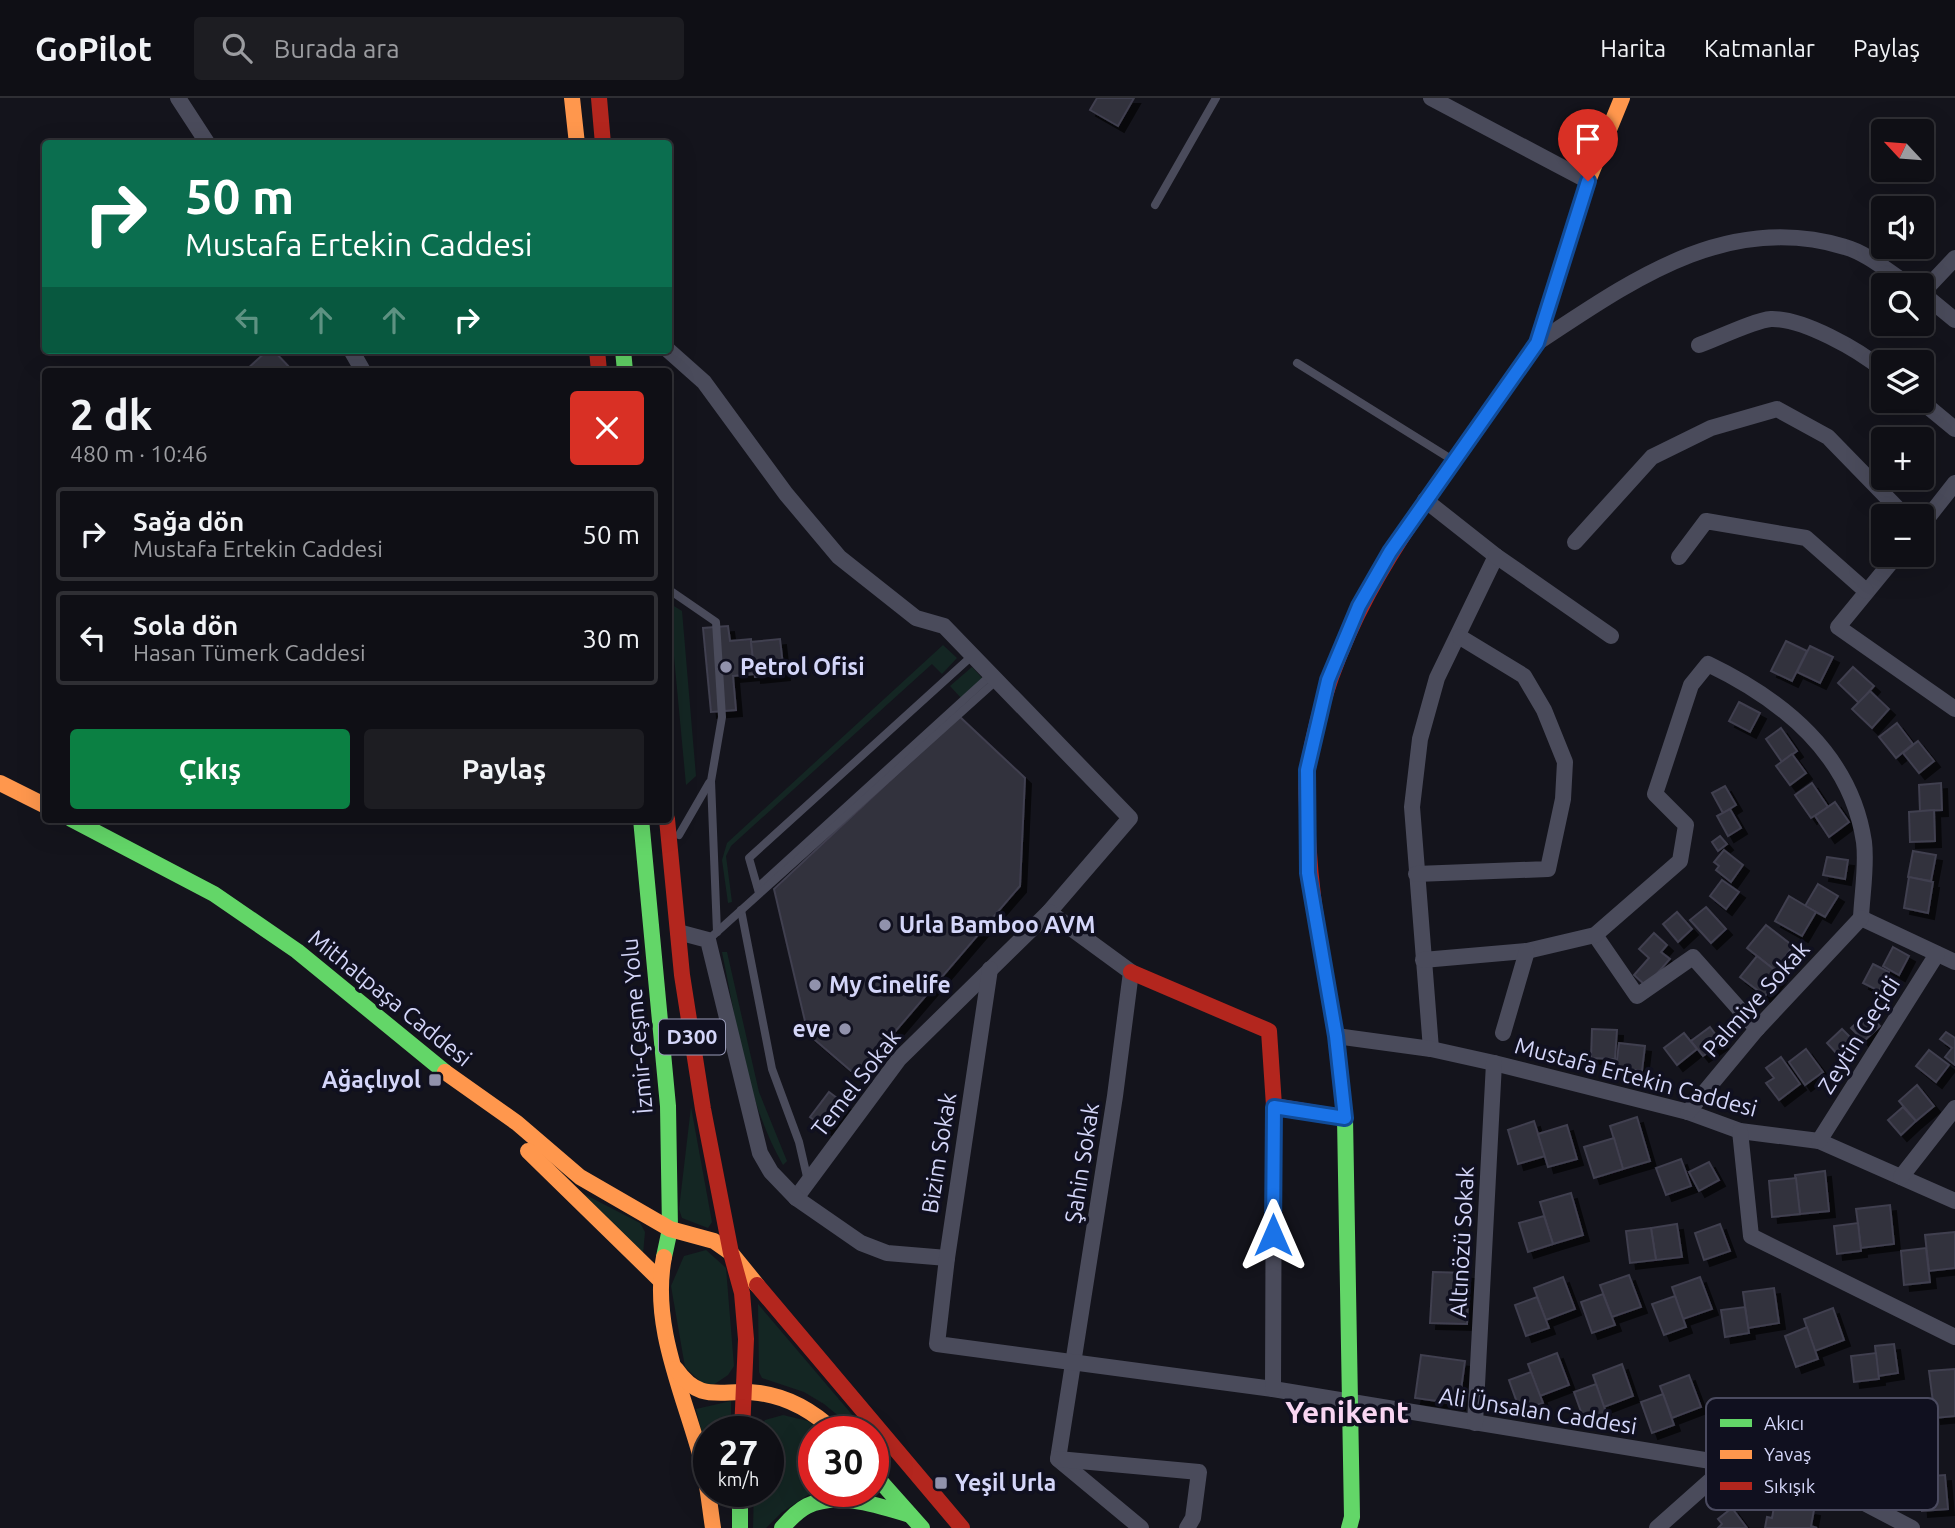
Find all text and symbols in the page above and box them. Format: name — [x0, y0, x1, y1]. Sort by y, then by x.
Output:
search box — [194, 17, 684, 80]
icon: search — [218, 29, 256, 67]
text: GoPilot — [35, 30, 152, 67]
text: Burada ara — [274, 34, 400, 63]
text: Harita — [1600, 35, 1666, 62]
text: Katmanlar — [1704, 35, 1815, 62]
text: Paylaş — [1853, 35, 1920, 62]
pin — [1558, 109, 1618, 181]
north arrow — [1871, 119, 1934, 182]
map controls — [1871, 119, 1934, 567]
icon: arrive — [1569, 120, 1607, 158]
icon: right — [70, 168, 161, 259]
text: 50 m — [185, 168, 294, 223]
button: sound — [1871, 196, 1934, 259]
text: Mustafa Ertekin Caddesi — [185, 226, 533, 262]
button: search — [1871, 273, 1934, 336]
icon: left — [229, 301, 267, 339]
icon: ahead — [302, 301, 340, 339]
icon: ahead — [375, 301, 413, 339]
icon: right — [448, 301, 486, 339]
button: layers — [1871, 350, 1934, 413]
text: 2 dk — [70, 391, 152, 438]
button: close — [570, 391, 644, 465]
button: + — [1871, 427, 1934, 490]
text: 480 m · 10:46 — [70, 441, 208, 466]
button: − — [1871, 504, 1934, 567]
text: Sağa dön — [133, 507, 244, 536]
icon: right — [74, 515, 112, 553]
text: 50 m — [582, 520, 640, 549]
text: Mustafa Ertekin Caddesi — [133, 536, 383, 561]
text: Sola dön — [133, 611, 238, 640]
icon: left — [74, 619, 112, 657]
text: 30 m — [582, 624, 640, 653]
text: Hasan Tümerk Caddesi — [133, 640, 366, 665]
place label: Petrol Ofisi — [740, 654, 865, 679]
marker: Petrol Ofisi — [718, 659, 734, 675]
button: Çıkış — [70, 729, 350, 809]
button: Paylaş — [364, 729, 644, 809]
place label: Urla Bamboo AVM — [899, 912, 1096, 937]
marker: Urla Bamboo AVM — [877, 917, 893, 933]
street label: Mithatpaşa Caddesi — [304, 924, 477, 1071]
street label: Palmiye Sokak — [1697, 936, 1814, 1061]
street label: İzmir-Çeşme Yolu — [616, 937, 657, 1115]
place label: My Cinelife — [829, 972, 951, 997]
street label: Zeytin Geçidi — [1813, 972, 1904, 1098]
marker: My Cinelife — [807, 977, 823, 993]
place label: eve — [792, 1016, 831, 1041]
road number: D300 — [659, 1020, 725, 1054]
marker: eve — [837, 1021, 853, 1037]
street label: Temel Sokak — [806, 1024, 905, 1141]
street label: Mustafa Ertekin Caddesi — [1512, 1032, 1760, 1121]
place label: Ağaçlıyol — [322, 1067, 421, 1093]
marker: Ağaçlıyol — [427, 1072, 443, 1088]
street label: Bizim Sokak — [917, 1090, 960, 1215]
street label: Şahin Sokak — [1060, 1101, 1103, 1225]
street label: Altınözü Sokak — [1445, 1165, 1478, 1318]
position arrow — [1236, 1198, 1310, 1272]
street label: Ali Ünsalan Caddesi — [1437, 1383, 1639, 1438]
district label: Yenikent — [1285, 1395, 1409, 1429]
legend — [1706, 1398, 1938, 1510]
text: Akıcı — [1764, 1412, 1804, 1434]
speed limit sign: 30 — [798, 1416, 889, 1507]
text: 27 — [719, 1432, 758, 1472]
text: Yavaş — [1764, 1443, 1811, 1465]
text: km/h — [718, 1469, 759, 1489]
place label: Yeşil Urla — [955, 1470, 1056, 1496]
marker: Yeşil Urla — [933, 1475, 949, 1491]
text: Sıkışık — [1764, 1475, 1816, 1497]

